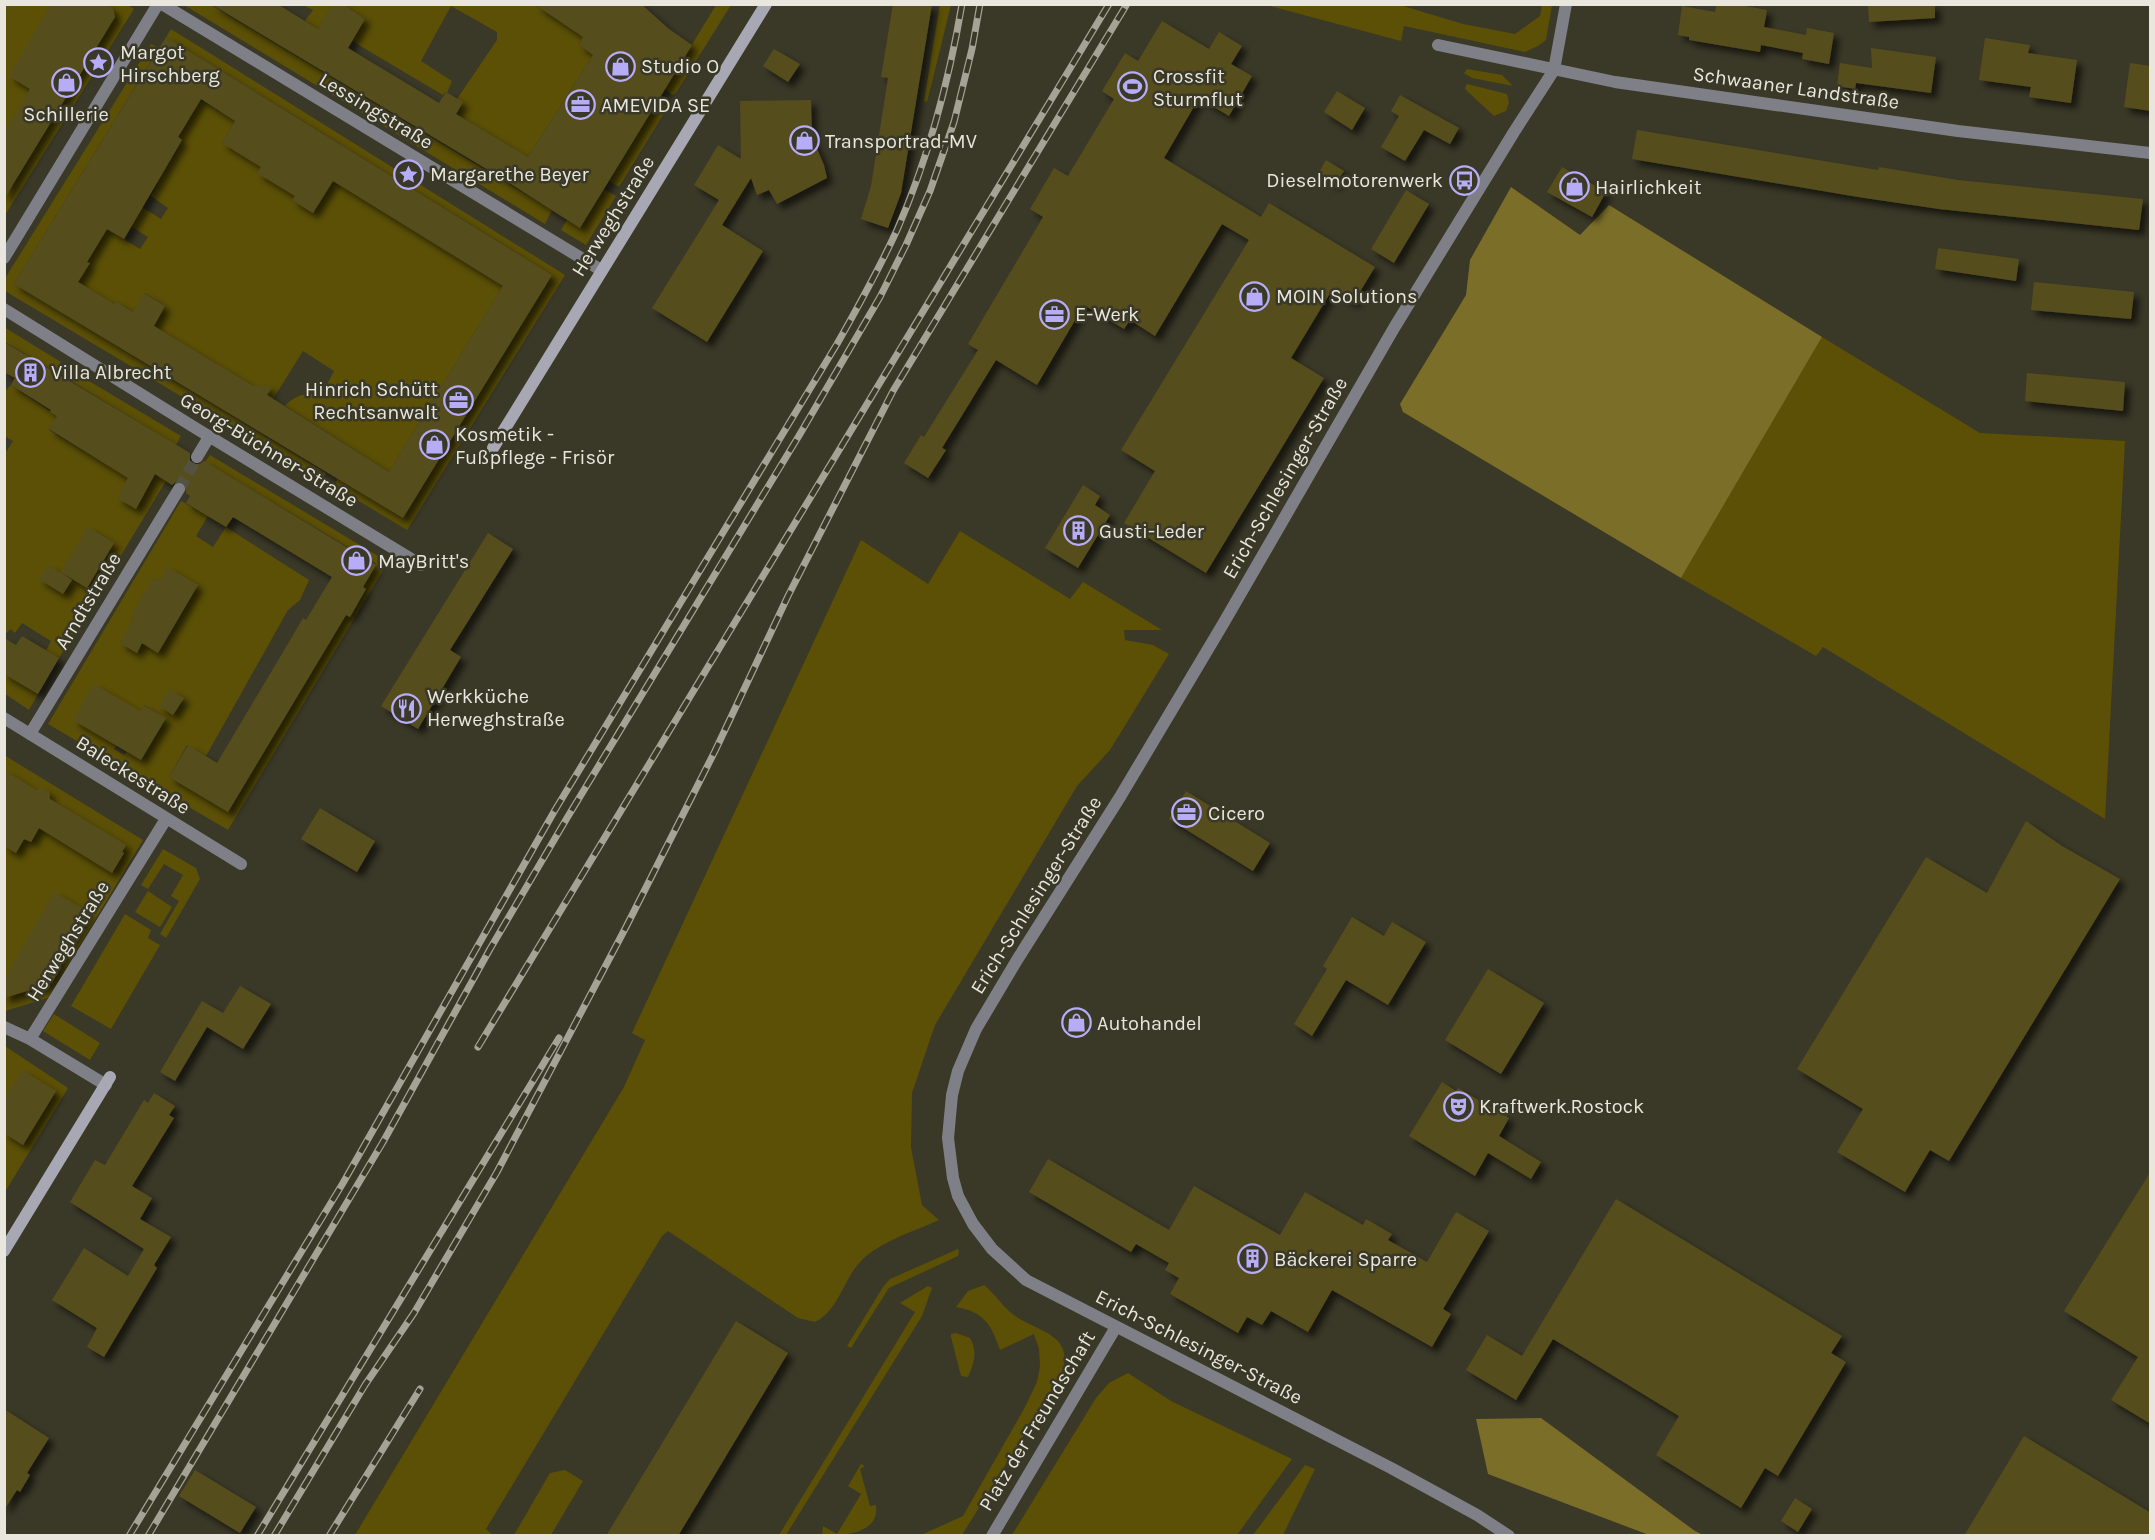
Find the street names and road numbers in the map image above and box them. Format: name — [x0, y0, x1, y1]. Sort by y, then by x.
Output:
street label: Schwaaner Landstraße — [1691, 62, 1901, 114]
street label: Lessingstraße — [315, 68, 437, 154]
street label: Herweghstraße — [567, 151, 659, 281]
street label: Erich-Schlesinger-Straße — [1218, 373, 1352, 583]
street label: Georg-Büchner-Straße — [176, 388, 362, 512]
street label: Arndtstraße — [50, 548, 126, 654]
street label: Baleckestraße — [72, 731, 194, 819]
street label: Erich-Schlesinger-Straße — [966, 792, 1106, 998]
street label: Herweghstraße — [22, 876, 114, 1006]
street label: Erich-Schlesinger-Straße — [1092, 1285, 1306, 1409]
street label: Platz der Freundschaft — [974, 1326, 1100, 1515]

